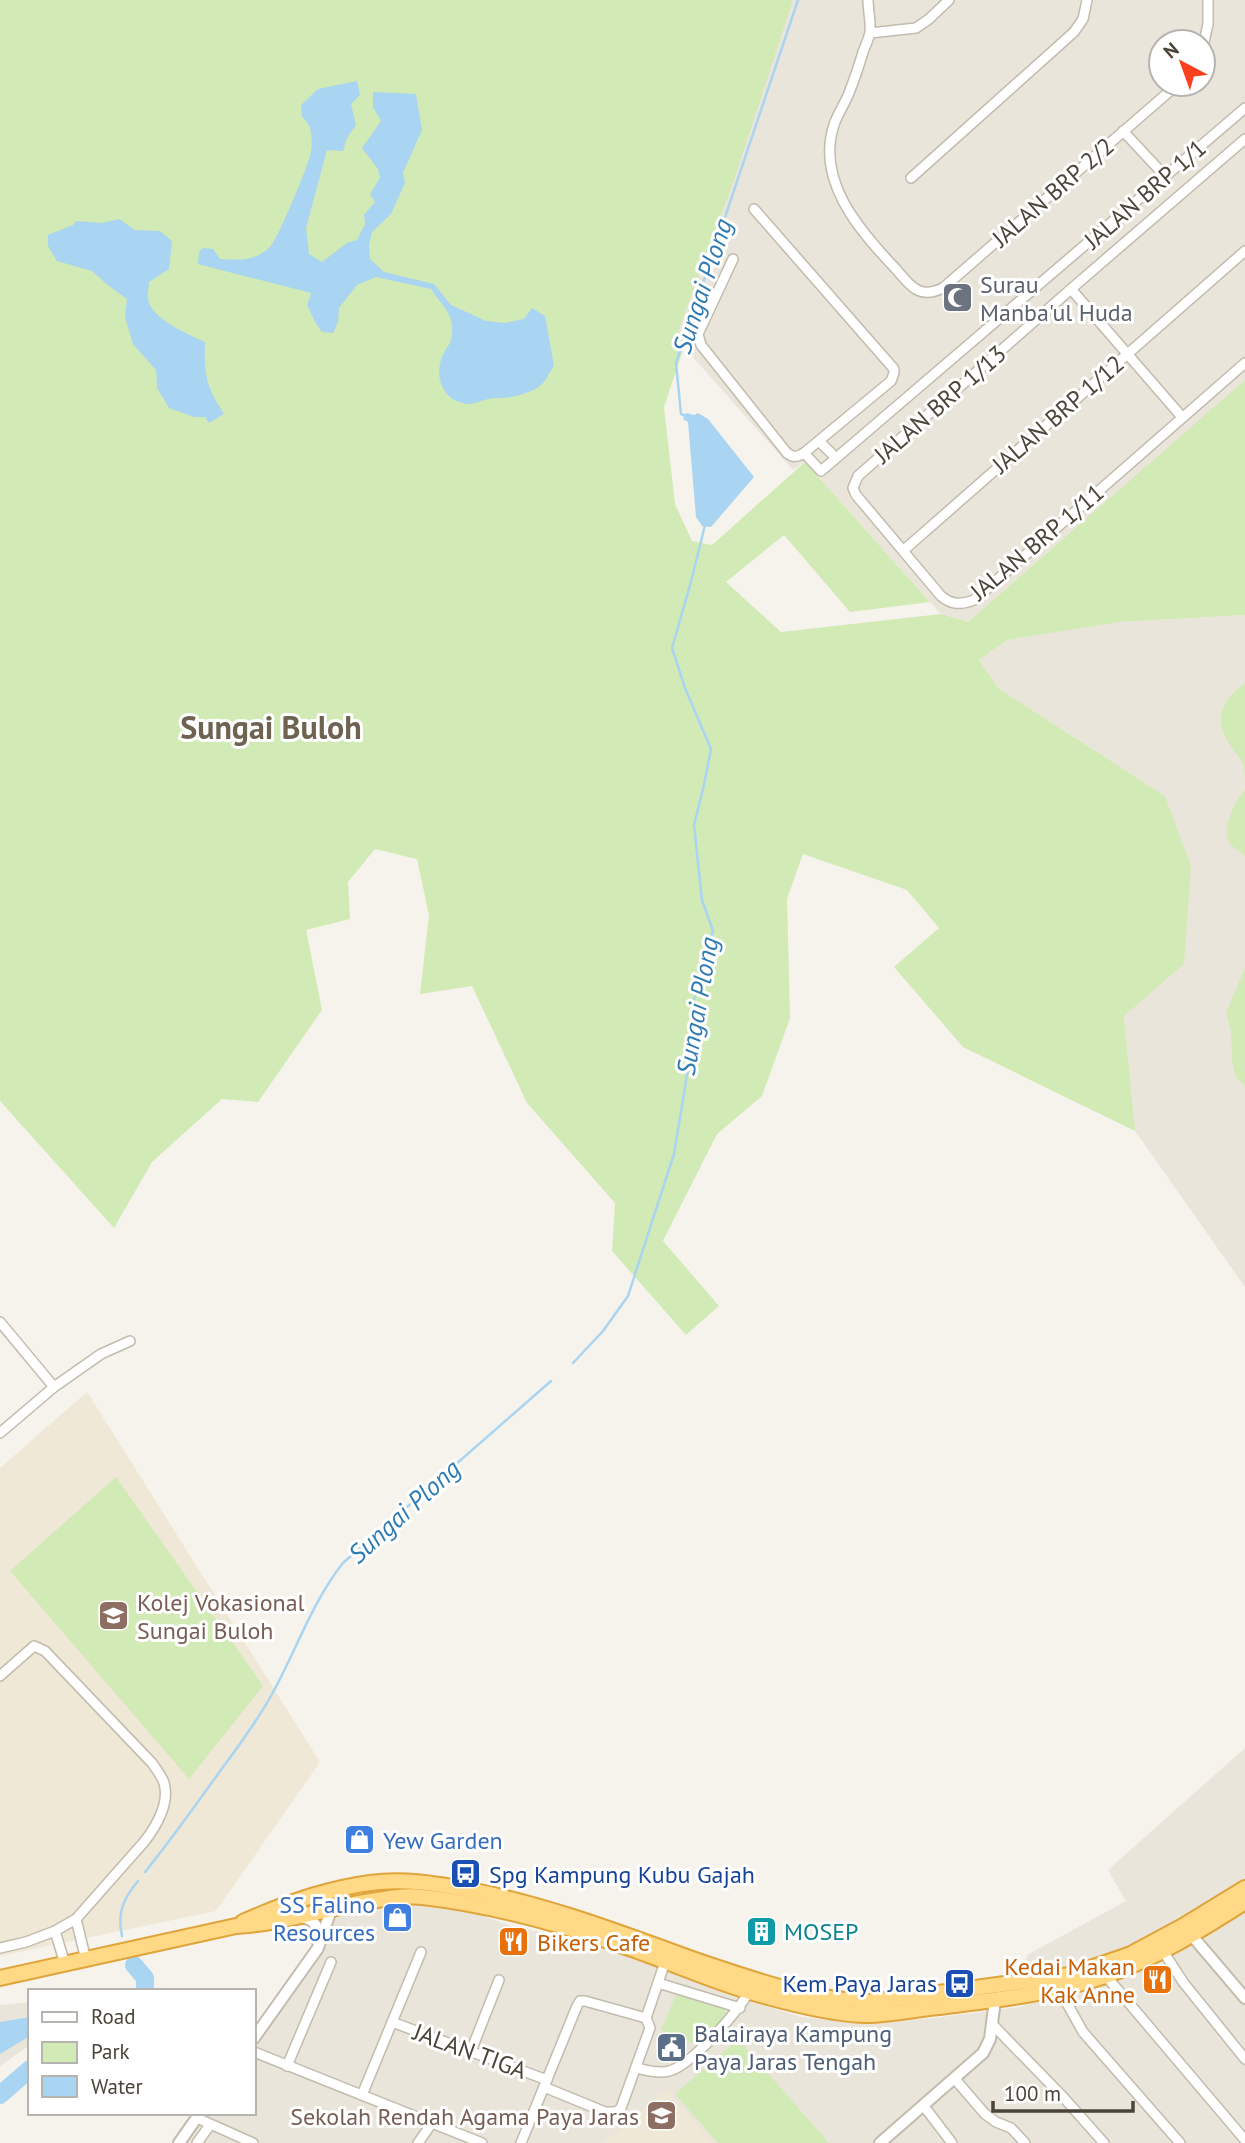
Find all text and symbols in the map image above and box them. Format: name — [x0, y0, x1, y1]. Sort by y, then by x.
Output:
north arrow — [1147, 28, 1217, 98]
text: N — [1158, 37, 1183, 63]
street label: JALAN BRP 2/2 — [985, 130, 1121, 254]
street label: JALAN BRP 1/1 — [1077, 132, 1213, 256]
water label: Sungai Plong — [665, 214, 739, 358]
place label: Surau Manba'ul Huda — [980, 269, 1133, 328]
mosque icon: Surau Manba'ul Huda — [940, 281, 974, 315]
street label: JALAN BRP 1/13 — [867, 338, 1012, 471]
street label: JALAN BRP 1/12 — [985, 348, 1130, 481]
street label: JALAN BRP 1/11 — [963, 477, 1110, 608]
district label: Sungai Buloh — [180, 706, 362, 748]
water label: Sungai Plong — [669, 934, 725, 1078]
water label: Sungai Plong — [341, 1452, 467, 1570]
place label: Kolej Vokasional Sungai Buloh — [137, 1587, 305, 1646]
school or university icon: Kolej Vokasional Sungai Buloh — [97, 1599, 131, 1633]
shop icon: Yew Garden — [343, 1823, 377, 1857]
place label: Yew Garden — [383, 1825, 503, 1856]
bus stop icon: Spg Kampung Kubu Gajah — [449, 1857, 483, 1891]
place label: Spg Kampung Kubu Gajah — [489, 1859, 755, 1890]
place label: SS Falino Resources — [273, 1889, 375, 1948]
shop icon: SS Falino Resources — [381, 1901, 415, 1935]
building icon: MOSEP — [744, 1914, 778, 1948]
place label: MOSEP — [784, 1916, 858, 1947]
restaurant icon: Bikers Cafe — [497, 1925, 531, 1959]
place label: Bikers Cafe — [537, 1927, 650, 1958]
place label: Kedai Makan Kak Anne — [1004, 1951, 1135, 2010]
restaurant icon: Kedai Makan Kak Anne — [1141, 1963, 1175, 1997]
bus stop icon: Kem Paya Jaras — [943, 1966, 977, 2000]
place label: Kem Paya Jaras — [782, 1968, 937, 1999]
legend — [28, 1989, 256, 2115]
text: Road — [91, 2003, 135, 2030]
street label: JALAN TIGA — [408, 2016, 531, 2086]
place label: Balairaya Kampung Paya Jaras Tengah — [694, 2018, 892, 2077]
public building icon: Balairaya Kampung Paya Jaras Tengah — [654, 2030, 688, 2064]
text: Park — [91, 2038, 130, 2065]
scale bar — [993, 2070, 1133, 2114]
text: Water — [91, 2073, 143, 2100]
text: 100 m — [1004, 2080, 1061, 2107]
school or university icon: Sekolah Rendah Agama Paya Jaras — [645, 2099, 679, 2133]
place label: Sekolah Rendah Agama Paya Jaras — [290, 2101, 639, 2132]

